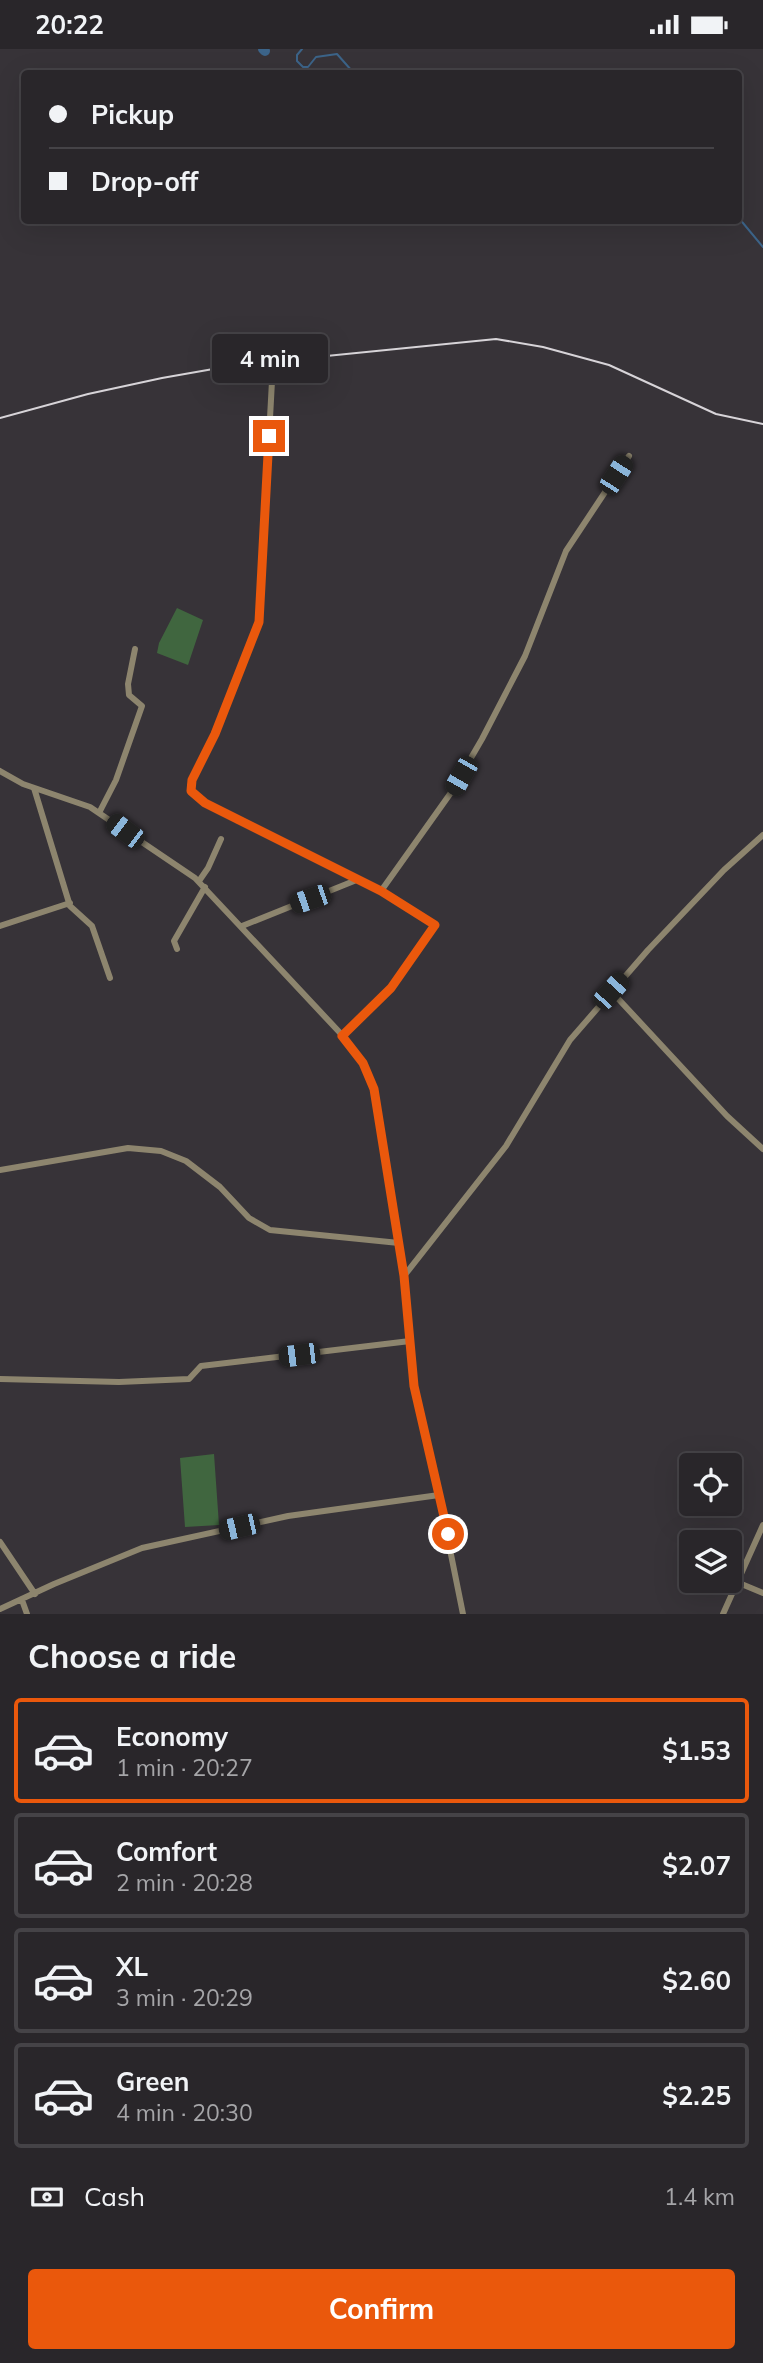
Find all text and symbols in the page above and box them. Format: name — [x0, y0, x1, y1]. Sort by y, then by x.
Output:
text: 20:22 — [35, 8, 104, 41]
text: Pickup — [91, 98, 174, 131]
text: Drop-off — [91, 165, 198, 198]
callout: 4 min — [211, 335, 327, 383]
text: 4 min — [240, 344, 300, 373]
route end — [253, 420, 285, 452]
car — [596, 452, 637, 498]
car — [442, 753, 481, 799]
car — [102, 810, 149, 852]
car — [287, 882, 334, 916]
car — [590, 968, 633, 1014]
car — [277, 1342, 322, 1368]
map controls — [679, 1453, 742, 1593]
button: locate — [679, 1453, 742, 1516]
car — [217, 1512, 262, 1542]
route start — [432, 1518, 464, 1550]
button: layers — [679, 1530, 742, 1593]
text: Choose a ride — [28, 1636, 236, 1676]
icon: car — [32, 1719, 95, 1782]
text: Economy — [116, 1720, 228, 1753]
text: $1.53 — [662, 1734, 731, 1767]
text: 1 min · 20:27 — [116, 1753, 253, 1782]
icon: car — [32, 1834, 95, 1897]
text: Comfort — [116, 1835, 217, 1868]
text: $2.07 — [662, 1849, 731, 1882]
text: 2 min · 20:28 — [116, 1868, 253, 1897]
icon: car — [32, 1949, 95, 2012]
text: XL — [116, 1950, 148, 1983]
text: $2.60 — [662, 1964, 731, 1997]
text: 3 min · 20:29 — [116, 1983, 253, 2012]
icon: car — [32, 2064, 95, 2127]
text: Green — [116, 2065, 189, 2098]
text: $2.25 — [662, 2079, 731, 2112]
text: 4 min · 20:30 — [116, 2098, 253, 2127]
icon: cash — [28, 2178, 66, 2216]
text: Cash — [84, 2180, 145, 2213]
text: 1.4 km — [664, 2182, 735, 2211]
button: Confirm — [28, 2269, 735, 2349]

